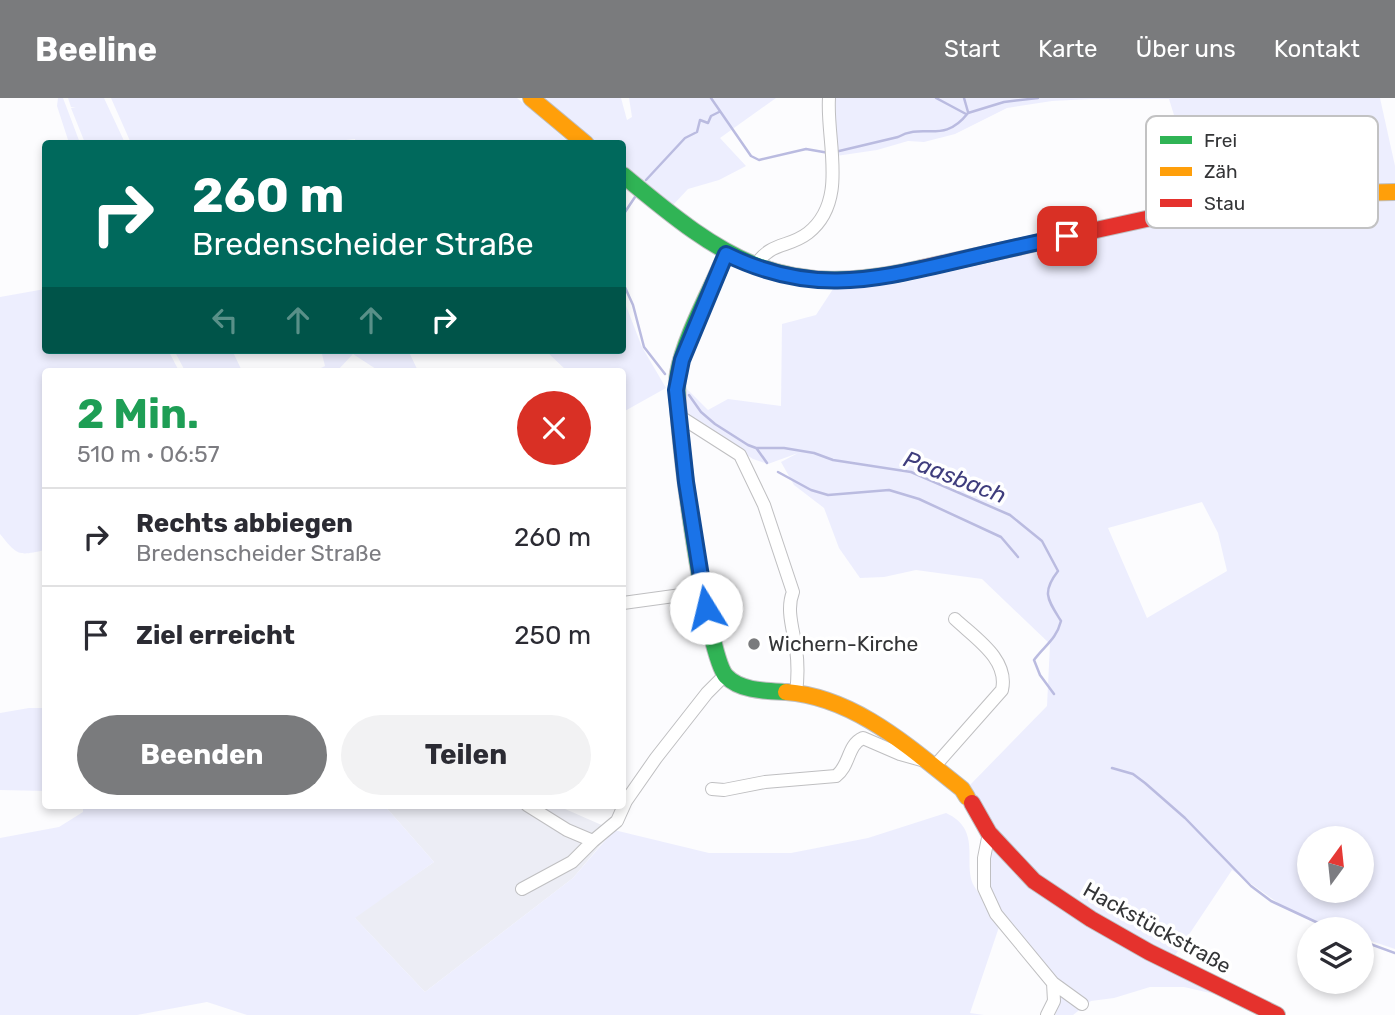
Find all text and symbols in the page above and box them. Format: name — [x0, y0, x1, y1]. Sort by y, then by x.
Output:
text: Beeline — [35, 30, 157, 69]
text: Start — [944, 35, 1000, 63]
text: Karte — [1038, 35, 1098, 63]
text: Über uns — [1136, 35, 1236, 63]
text: Kontakt — [1274, 35, 1360, 63]
legend — [1146, 116, 1378, 228]
text: Frei — [1204, 129, 1237, 152]
text: Zäh — [1204, 160, 1237, 183]
text: 260 m — [192, 166, 344, 224]
icon: right — [77, 168, 168, 259]
text: Stau — [1204, 192, 1245, 215]
pin — [1037, 206, 1097, 266]
icon: arrive — [1048, 217, 1086, 255]
text: Bredenscheider Straße — [192, 225, 534, 263]
icon: left — [206, 301, 244, 339]
icon: ahead — [279, 301, 317, 339]
icon: ahead — [352, 301, 390, 339]
icon: right — [425, 301, 463, 339]
text: 2 Min. — [77, 389, 199, 439]
button: close — [517, 391, 591, 465]
text: 510 m · 06:57 — [77, 440, 220, 468]
water label: Paasbach — [900, 445, 1010, 509]
text: Rechts abbiegen — [136, 508, 353, 539]
icon: right — [77, 518, 115, 556]
text: 260 m — [514, 522, 591, 553]
text: Bredenscheider Straße — [136, 539, 382, 567]
position arrow — [669, 571, 743, 645]
icon: arrive — [77, 616, 115, 654]
text: Ziel erreicht — [136, 620, 295, 651]
text: 250 m — [514, 620, 591, 651]
place label: Wichern-Kirche — [768, 631, 918, 656]
marker: Wichern-Kirche — [746, 636, 762, 652]
button: Beenden — [77, 715, 327, 795]
button: Teilen — [341, 715, 591, 795]
north arrow — [1297, 826, 1374, 903]
map controls — [1297, 826, 1374, 994]
street label: Hackstückstraße — [1079, 877, 1235, 978]
button: layers — [1297, 917, 1374, 994]

